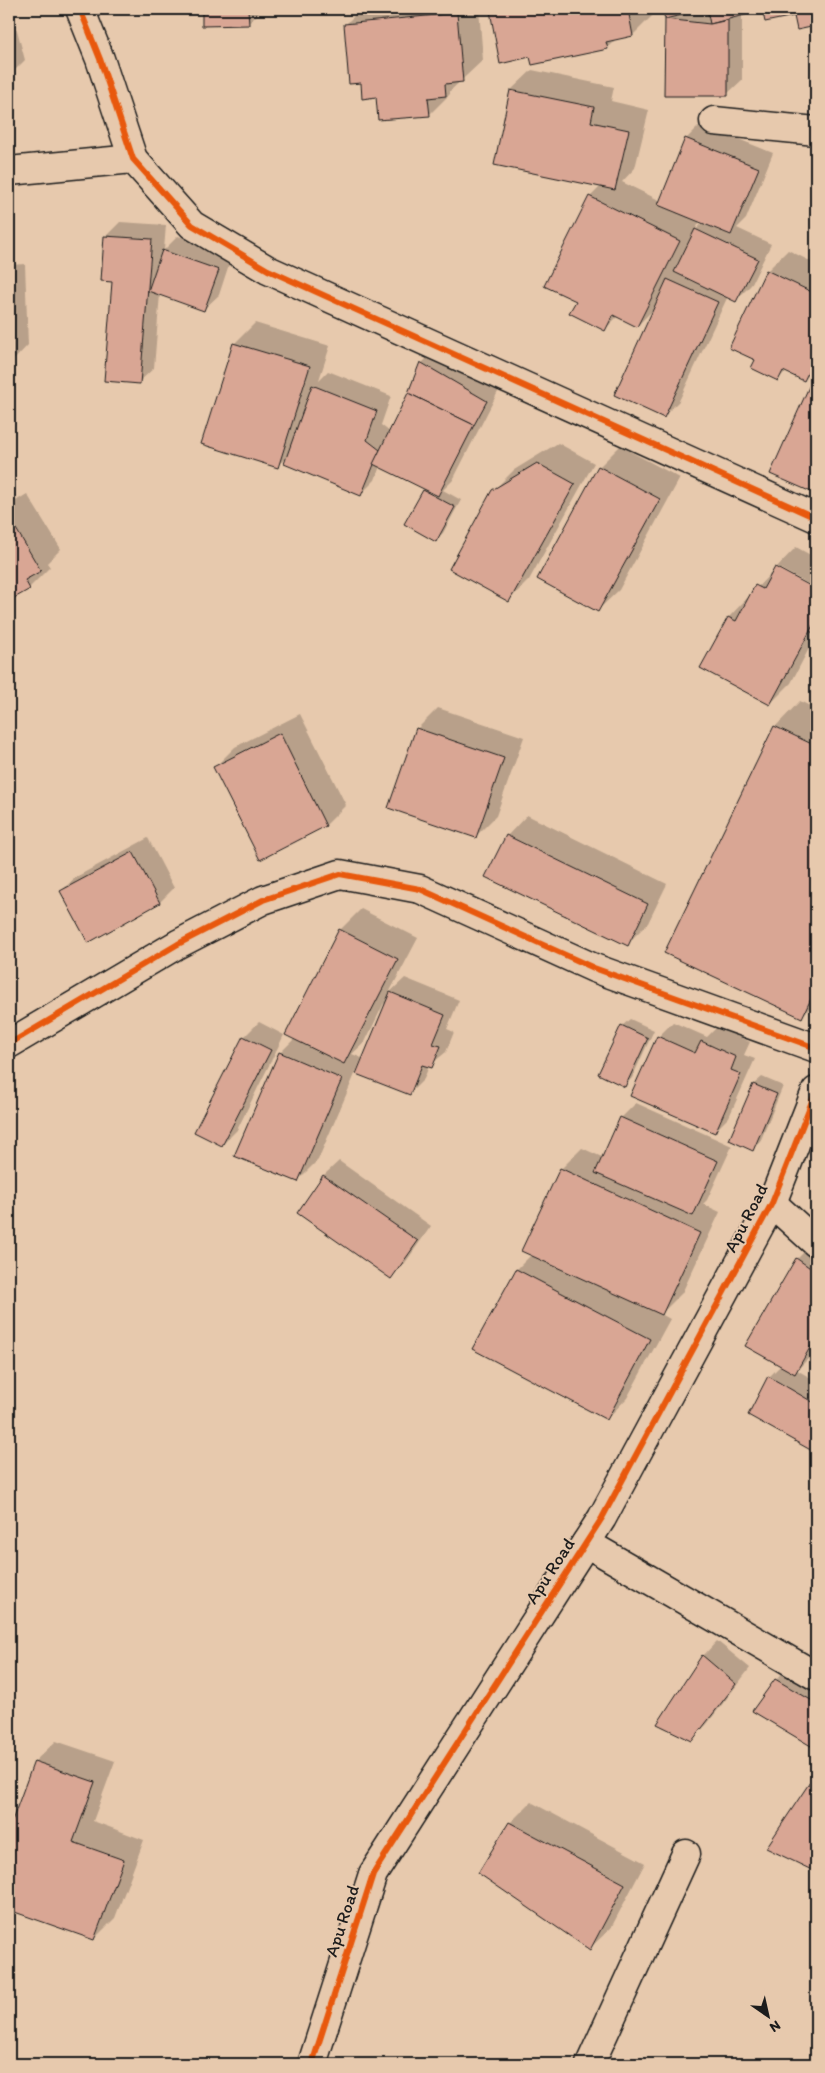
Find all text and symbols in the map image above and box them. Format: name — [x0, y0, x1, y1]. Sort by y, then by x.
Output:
street label: Apu Road — [719, 1180, 773, 1256]
street label: Apu Road — [521, 1534, 580, 1608]
street label: Apu Road — [320, 1882, 364, 1960]
north arrow — [742, 1990, 792, 2040]
text: N — [766, 2017, 784, 2036]

